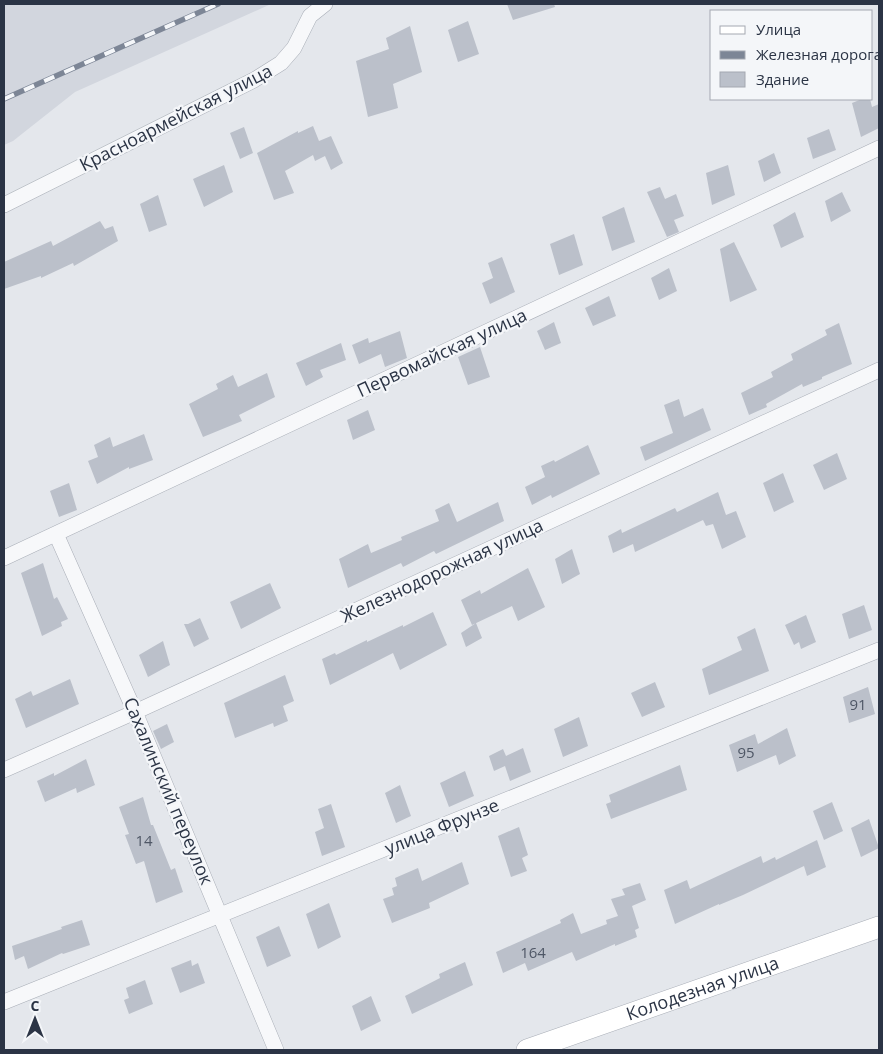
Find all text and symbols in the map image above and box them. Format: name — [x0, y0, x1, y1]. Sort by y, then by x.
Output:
legend — [710, 10, 873, 100]
text: Улица — [756, 19, 801, 39]
text: Железная дорога — [756, 44, 882, 64]
street label: Красноармейская улица — [75, 58, 276, 176]
text: Здание — [756, 69, 809, 89]
street label: Первомайская улица — [353, 302, 530, 402]
street label: Железнодорожная улица — [336, 513, 547, 628]
street label: Сахалинский переулок — [119, 693, 220, 889]
house number: 91 — [849, 694, 867, 714]
house number: 95 — [737, 742, 755, 762]
street label: улица Фрунзе — [381, 792, 502, 860]
house number: 14 — [135, 830, 153, 850]
house number: 164 — [520, 942, 546, 962]
street label: Колодезная улица — [623, 950, 782, 1025]
north arrow — [10, 994, 60, 1044]
text: С — [31, 996, 40, 1015]

